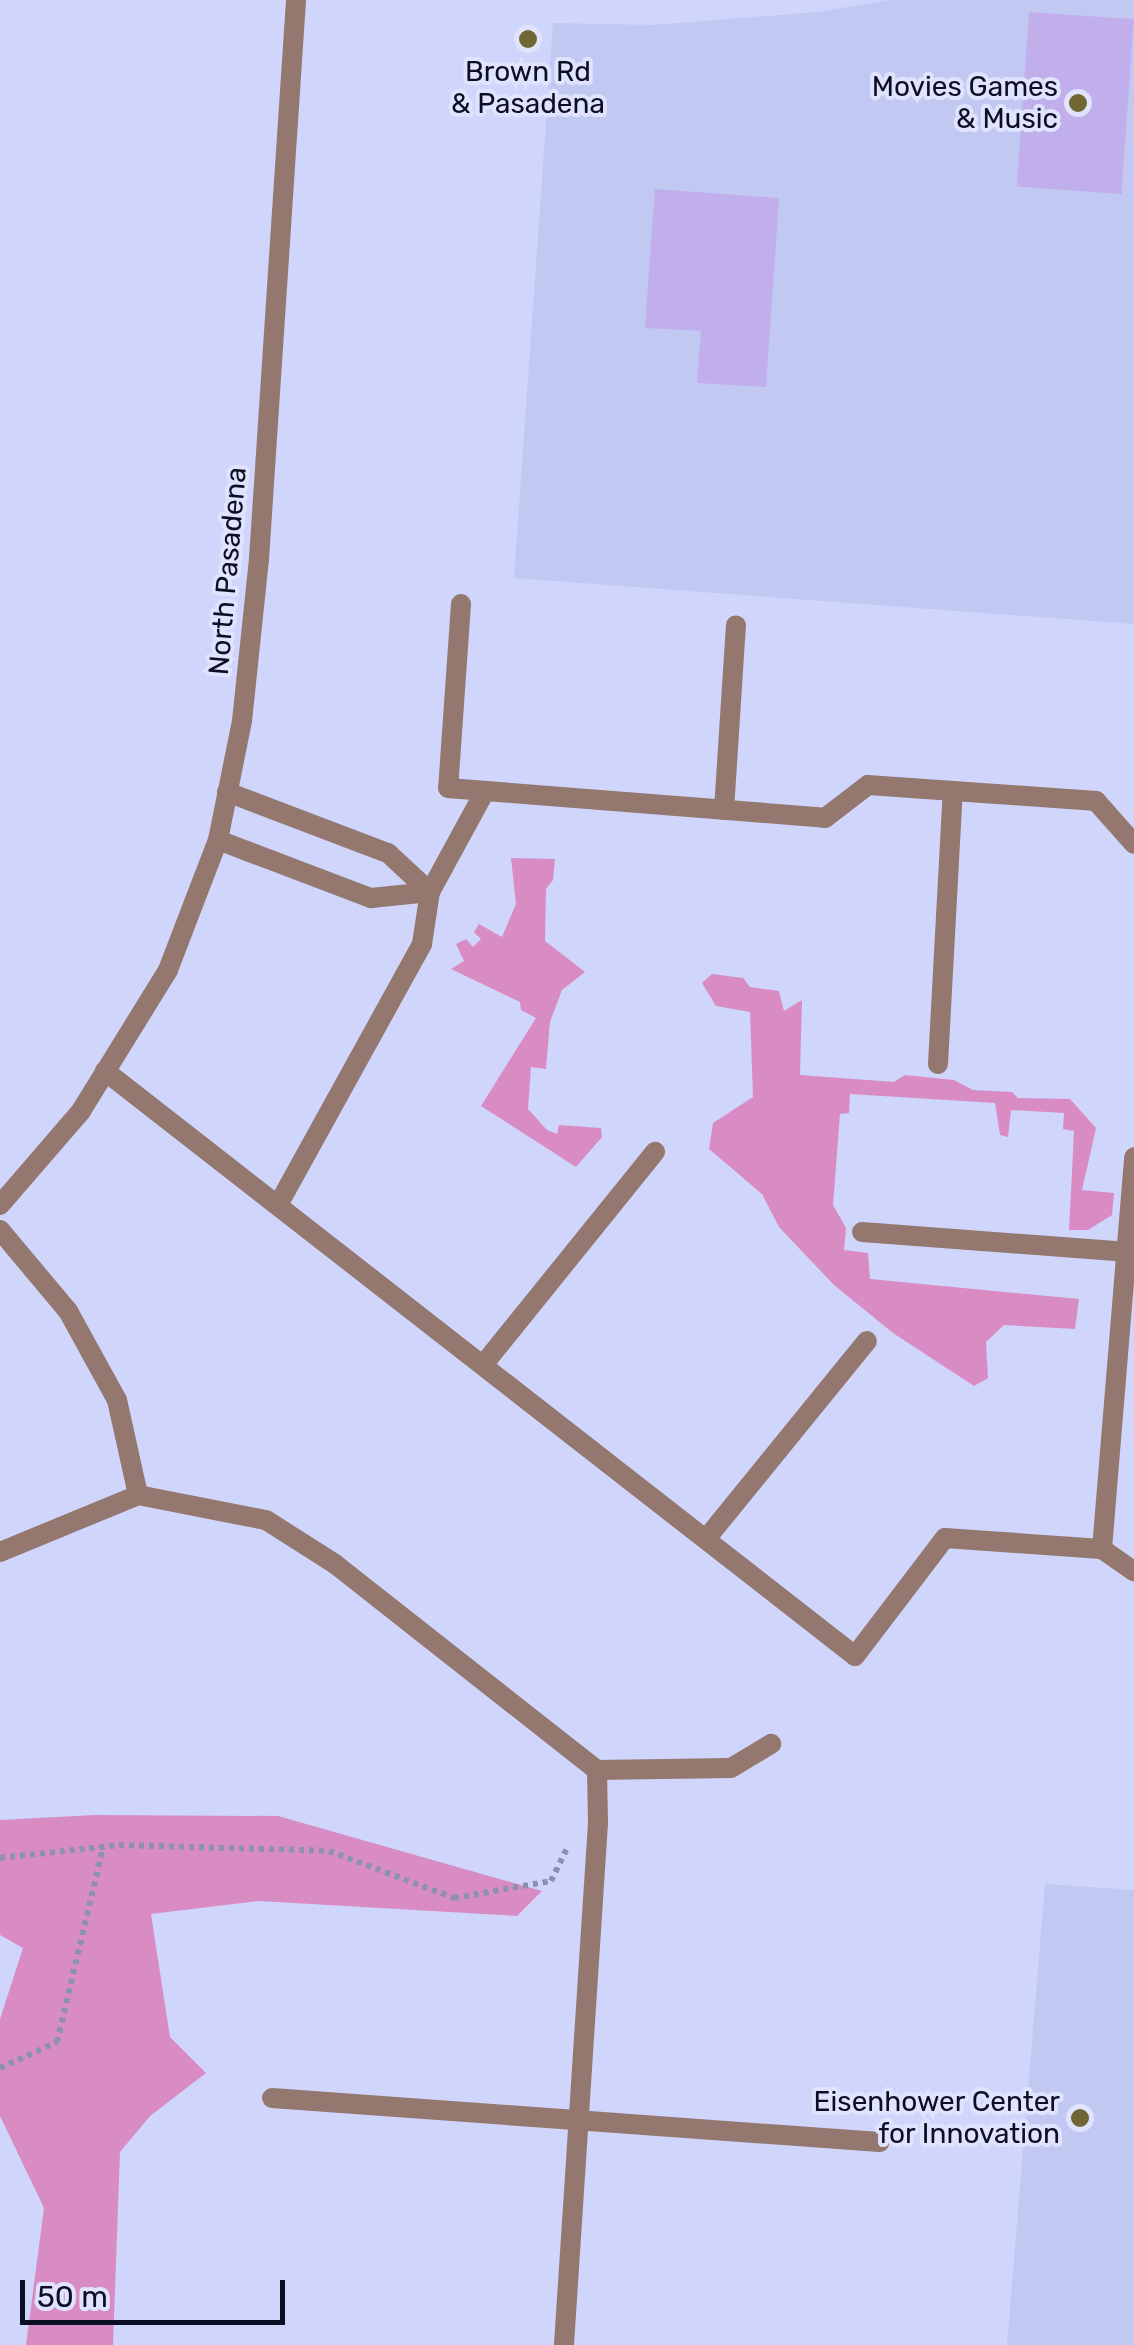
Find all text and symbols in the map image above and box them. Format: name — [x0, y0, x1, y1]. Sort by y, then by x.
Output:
marker: Brown Rd & Pasadena — [517, 28, 539, 50]
place label: Brown Rd & Pasadena — [451, 55, 605, 121]
place label: Movies Games & Music — [872, 70, 1058, 136]
marker: Movies Games & Music — [1067, 92, 1089, 114]
street label: North Pasadena — [202, 466, 254, 676]
place label: Eisenhower Center for Innovation — [813, 2085, 1060, 2151]
marker: Eisenhower Center for Innovation — [1069, 2107, 1091, 2129]
scale bar — [25, 2260, 290, 2322]
text: 50 m — [37, 2279, 108, 2315]

